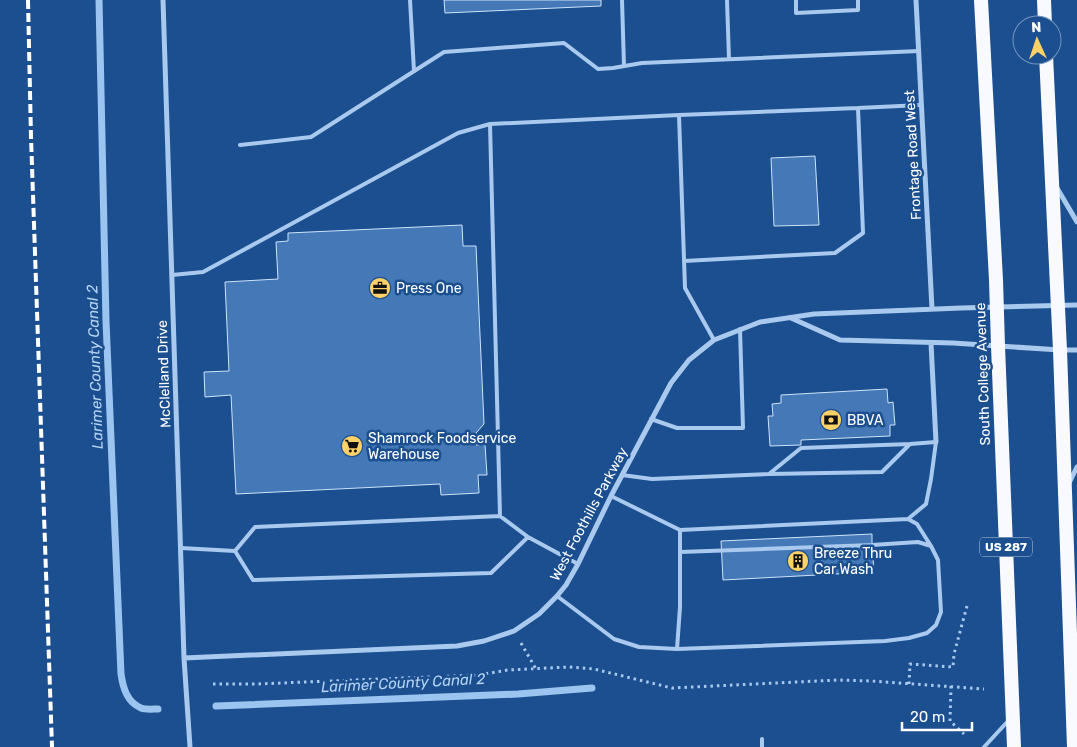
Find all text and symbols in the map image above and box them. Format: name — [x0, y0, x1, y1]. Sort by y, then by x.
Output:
north arrow — [1012, 15, 1062, 65]
text: N — [1031, 19, 1042, 36]
street label: Frontage Road West — [901, 89, 925, 220]
office icon: Press One — [368, 276, 392, 300]
place label: Press One — [396, 280, 462, 297]
water label: Larimer County Canal 2 — [83, 284, 107, 449]
street label: South College Avenue — [972, 302, 994, 446]
street label: McClelland Drive — [154, 320, 174, 428]
bank icon: BBVA — [819, 408, 843, 432]
place label: BBVA — [847, 412, 884, 429]
place label: Shamrock Foodservice Warehouse — [368, 430, 516, 463]
supermarket icon: Shamrock Foodservice Warehouse — [340, 434, 364, 458]
street label: West Foothills Parkway — [547, 444, 632, 584]
road number: US 287 — [980, 538, 1032, 556]
place label: Breeze Thru Car Wash — [814, 545, 892, 578]
building icon: Breeze Thru Car Wash — [786, 549, 810, 573]
water label: Larimer County Canal 2 — [321, 670, 486, 696]
scale bar — [902, 700, 972, 732]
text: 20 m — [910, 708, 945, 726]

